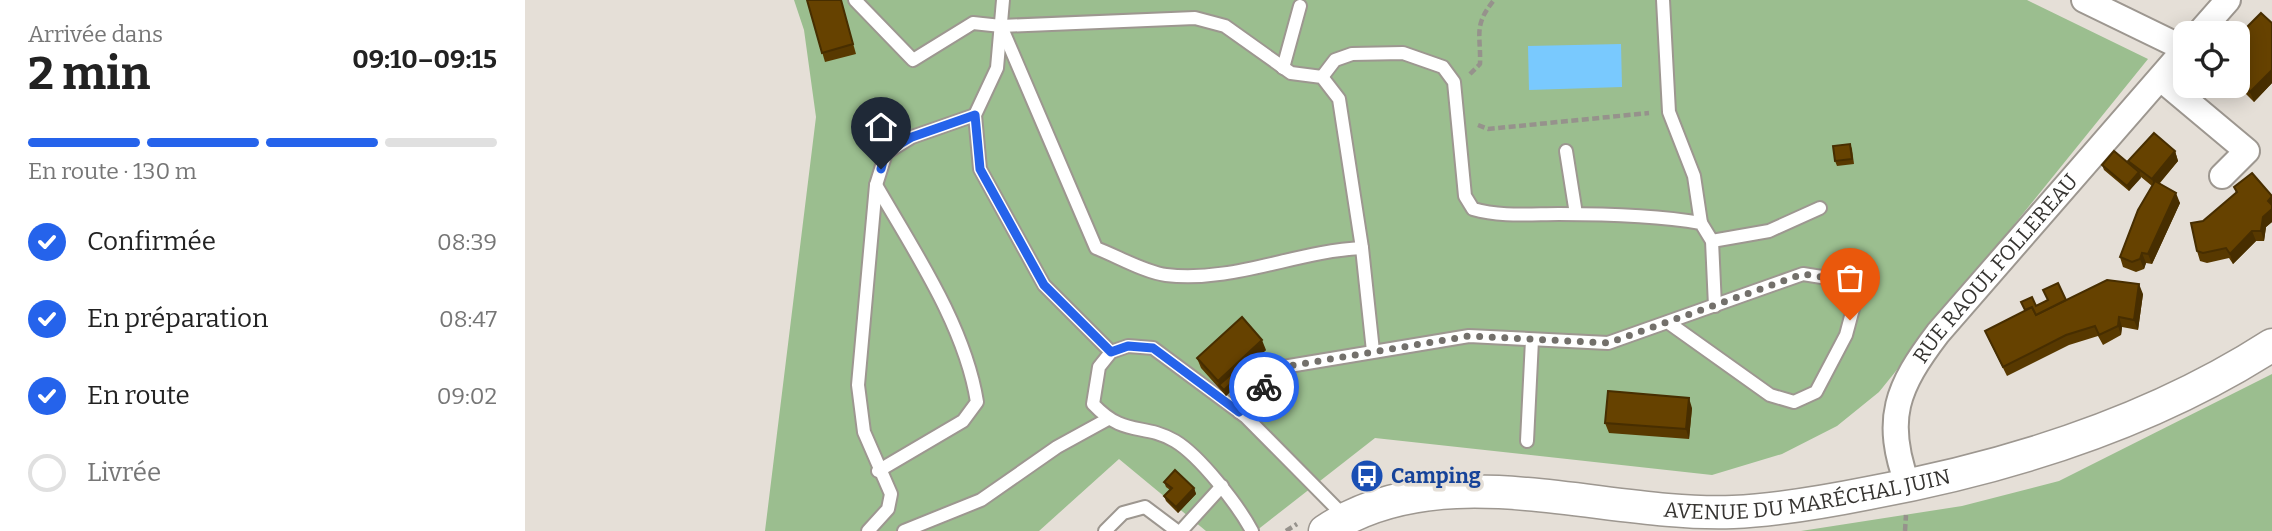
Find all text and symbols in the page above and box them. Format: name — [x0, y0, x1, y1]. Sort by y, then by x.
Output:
text: Arrivée dans — [28, 20, 163, 48]
map controls — [2173, 21, 2250, 98]
button: locate — [2173, 21, 2250, 98]
text: 09:10–09:15 — [352, 44, 497, 75]
text: 2 min — [28, 46, 150, 101]
pin — [851, 97, 911, 169]
icon: home — [862, 108, 900, 146]
text: En route · 130 m — [28, 157, 197, 185]
street label: RUE RAOUL FOLLEREAU — [1907, 168, 2084, 368]
icon: check — [28, 223, 66, 261]
text: Confirmée — [87, 226, 216, 257]
text: 08:39 — [437, 228, 497, 256]
pin — [1820, 248, 1880, 320]
icon: bag — [1831, 259, 1869, 297]
icon: check — [28, 300, 66, 338]
text: En préparation — [87, 303, 268, 334]
text: 08:47 — [439, 305, 497, 333]
courier — [1229, 352, 1299, 422]
icon: bike — [1245, 368, 1283, 406]
icon: check — [28, 377, 66, 415]
text: En route — [87, 380, 190, 411]
text: 09:02 — [437, 382, 497, 410]
text: Livrée — [87, 457, 161, 488]
bus stop icon: Camping — [1348, 457, 1386, 495]
place label: Camping — [1391, 463, 1481, 489]
street label: AVENUE DU MARÉCHAL JUIN — [1663, 463, 1953, 525]

